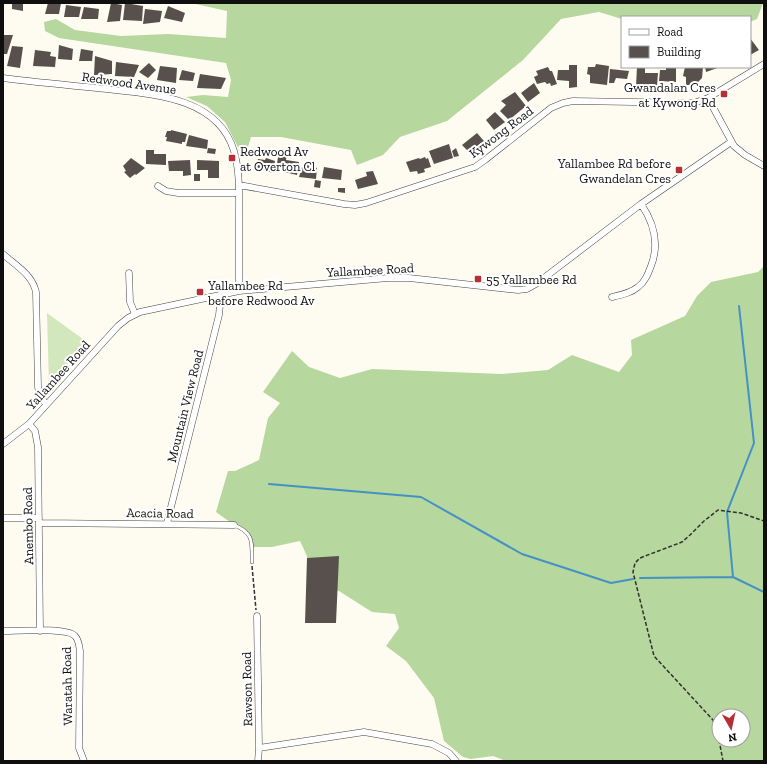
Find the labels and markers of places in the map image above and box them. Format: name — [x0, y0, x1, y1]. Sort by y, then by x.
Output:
place label: Gwandalan Cres at Kywong Rd — [624, 80, 716, 110]
marker: Gwandalan Cres at Kywong Rd — [719, 89, 729, 99]
place label: Redwood Av at Overton Cl — [240, 144, 316, 174]
marker: Redwood Av at Overton Cl — [227, 153, 237, 163]
place label: Yallambee Rd before Gwandelan Cres — [557, 156, 671, 186]
marker: Yallambee Rd before Gwandelan Cres — [674, 165, 684, 175]
place label: 55 Yallambee Rd — [486, 272, 577, 287]
marker: 55 Yallambee Rd — [473, 274, 483, 284]
place label: Yallambee Rd before Redwood Av — [207, 278, 315, 308]
marker: Yallambee Rd before Redwood Av — [195, 287, 205, 297]

